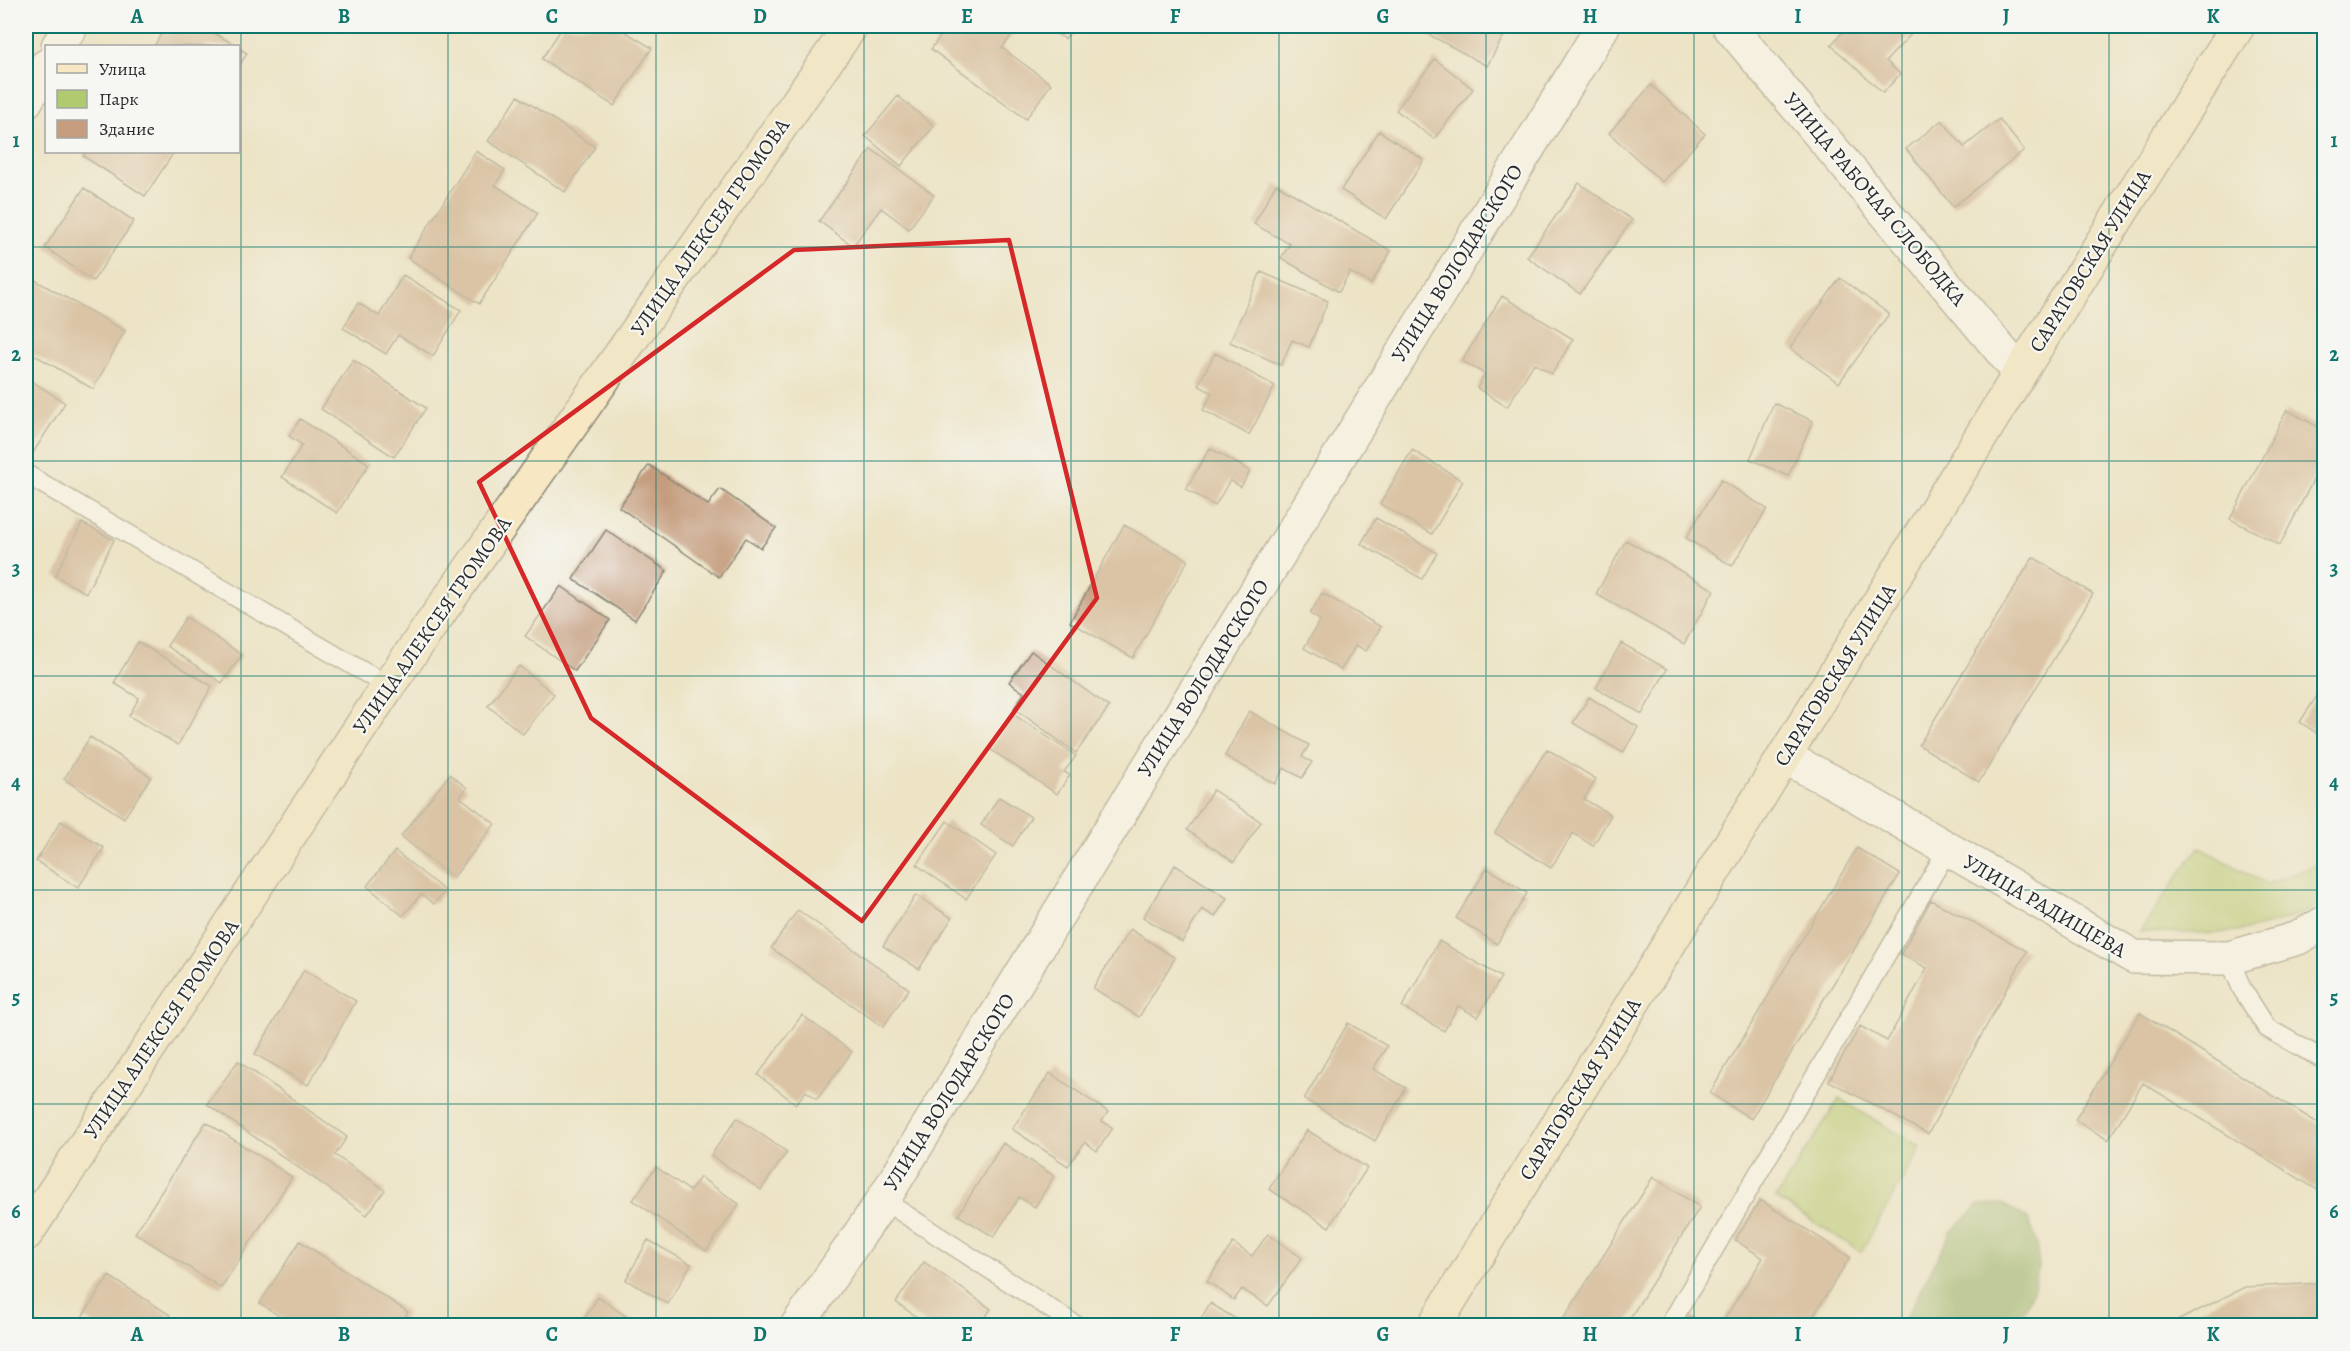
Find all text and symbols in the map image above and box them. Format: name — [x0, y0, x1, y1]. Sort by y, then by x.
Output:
text: A — [130, 3, 144, 30]
text: B — [338, 3, 350, 30]
text: C — [546, 3, 558, 30]
text: D — [753, 3, 767, 30]
text: E — [961, 3, 973, 30]
text: F — [1170, 3, 1181, 30]
text: G — [1376, 3, 1390, 30]
text: H — [1583, 3, 1598, 30]
text: I — [1794, 3, 1802, 30]
text: J — [2003, 3, 2010, 30]
text: K — [2206, 3, 2220, 30]
legend — [45, 45, 240, 153]
text: Улица — [99, 57, 147, 81]
street label: УЛИЦА РАБОЧАЯ СЛОБОДКА — [1777, 86, 1973, 312]
text: Парк — [99, 87, 139, 111]
street label: УЛИЦА АЛЕКСЕЯ ГРОМОВА — [624, 112, 796, 341]
text: Здание — [99, 117, 155, 141]
text: 1 — [12, 127, 20, 154]
text: 1 — [2330, 127, 2338, 154]
street label: УЛИЦА ВОЛОДАРСКОГО — [1385, 159, 1529, 367]
street label: САРАТОВСКАЯ УЛИЦА — [2022, 164, 2158, 357]
text: 2 — [11, 341, 21, 368]
text: 2 — [2329, 341, 2339, 368]
street label: УЛИЦА АЛЕКСЕЯ ГРОМОВА — [346, 510, 518, 739]
text: 3 — [12, 555, 20, 582]
text: 3 — [2330, 555, 2338, 582]
street label: УЛИЦА ВОЛОДАРСКОГО — [1131, 574, 1275, 782]
street label: САРАТОВСКАЯ УЛИЦА — [1767, 578, 1903, 771]
text: 4 — [11, 769, 21, 796]
text: 4 — [2329, 769, 2339, 796]
street label: УЛИЦА РАДИЩЕВА — [1958, 848, 2132, 965]
street label: УЛИЦА АЛЕКСЕЯ ГРОМОВА — [77, 913, 246, 1144]
text: 5 — [12, 984, 20, 1011]
text: 5 — [2330, 984, 2338, 1011]
street label: УЛИЦА ВОЛОДАРСКОГО — [877, 988, 1021, 1196]
street label: САРАТОВСКАЯ УЛИЦА — [1512, 992, 1648, 1185]
text: 6 — [11, 1198, 21, 1225]
text: 6 — [2329, 1198, 2339, 1225]
text: A — [130, 1321, 144, 1348]
text: B — [338, 1321, 350, 1348]
text: C — [546, 1321, 558, 1348]
text: D — [753, 1321, 767, 1348]
text: E — [961, 1321, 973, 1348]
text: F — [1170, 1321, 1181, 1348]
text: G — [1376, 1321, 1390, 1348]
text: H — [1583, 1321, 1598, 1348]
text: I — [1794, 1321, 1802, 1348]
text: J — [2003, 1321, 2010, 1348]
text: K — [2206, 1321, 2220, 1348]

